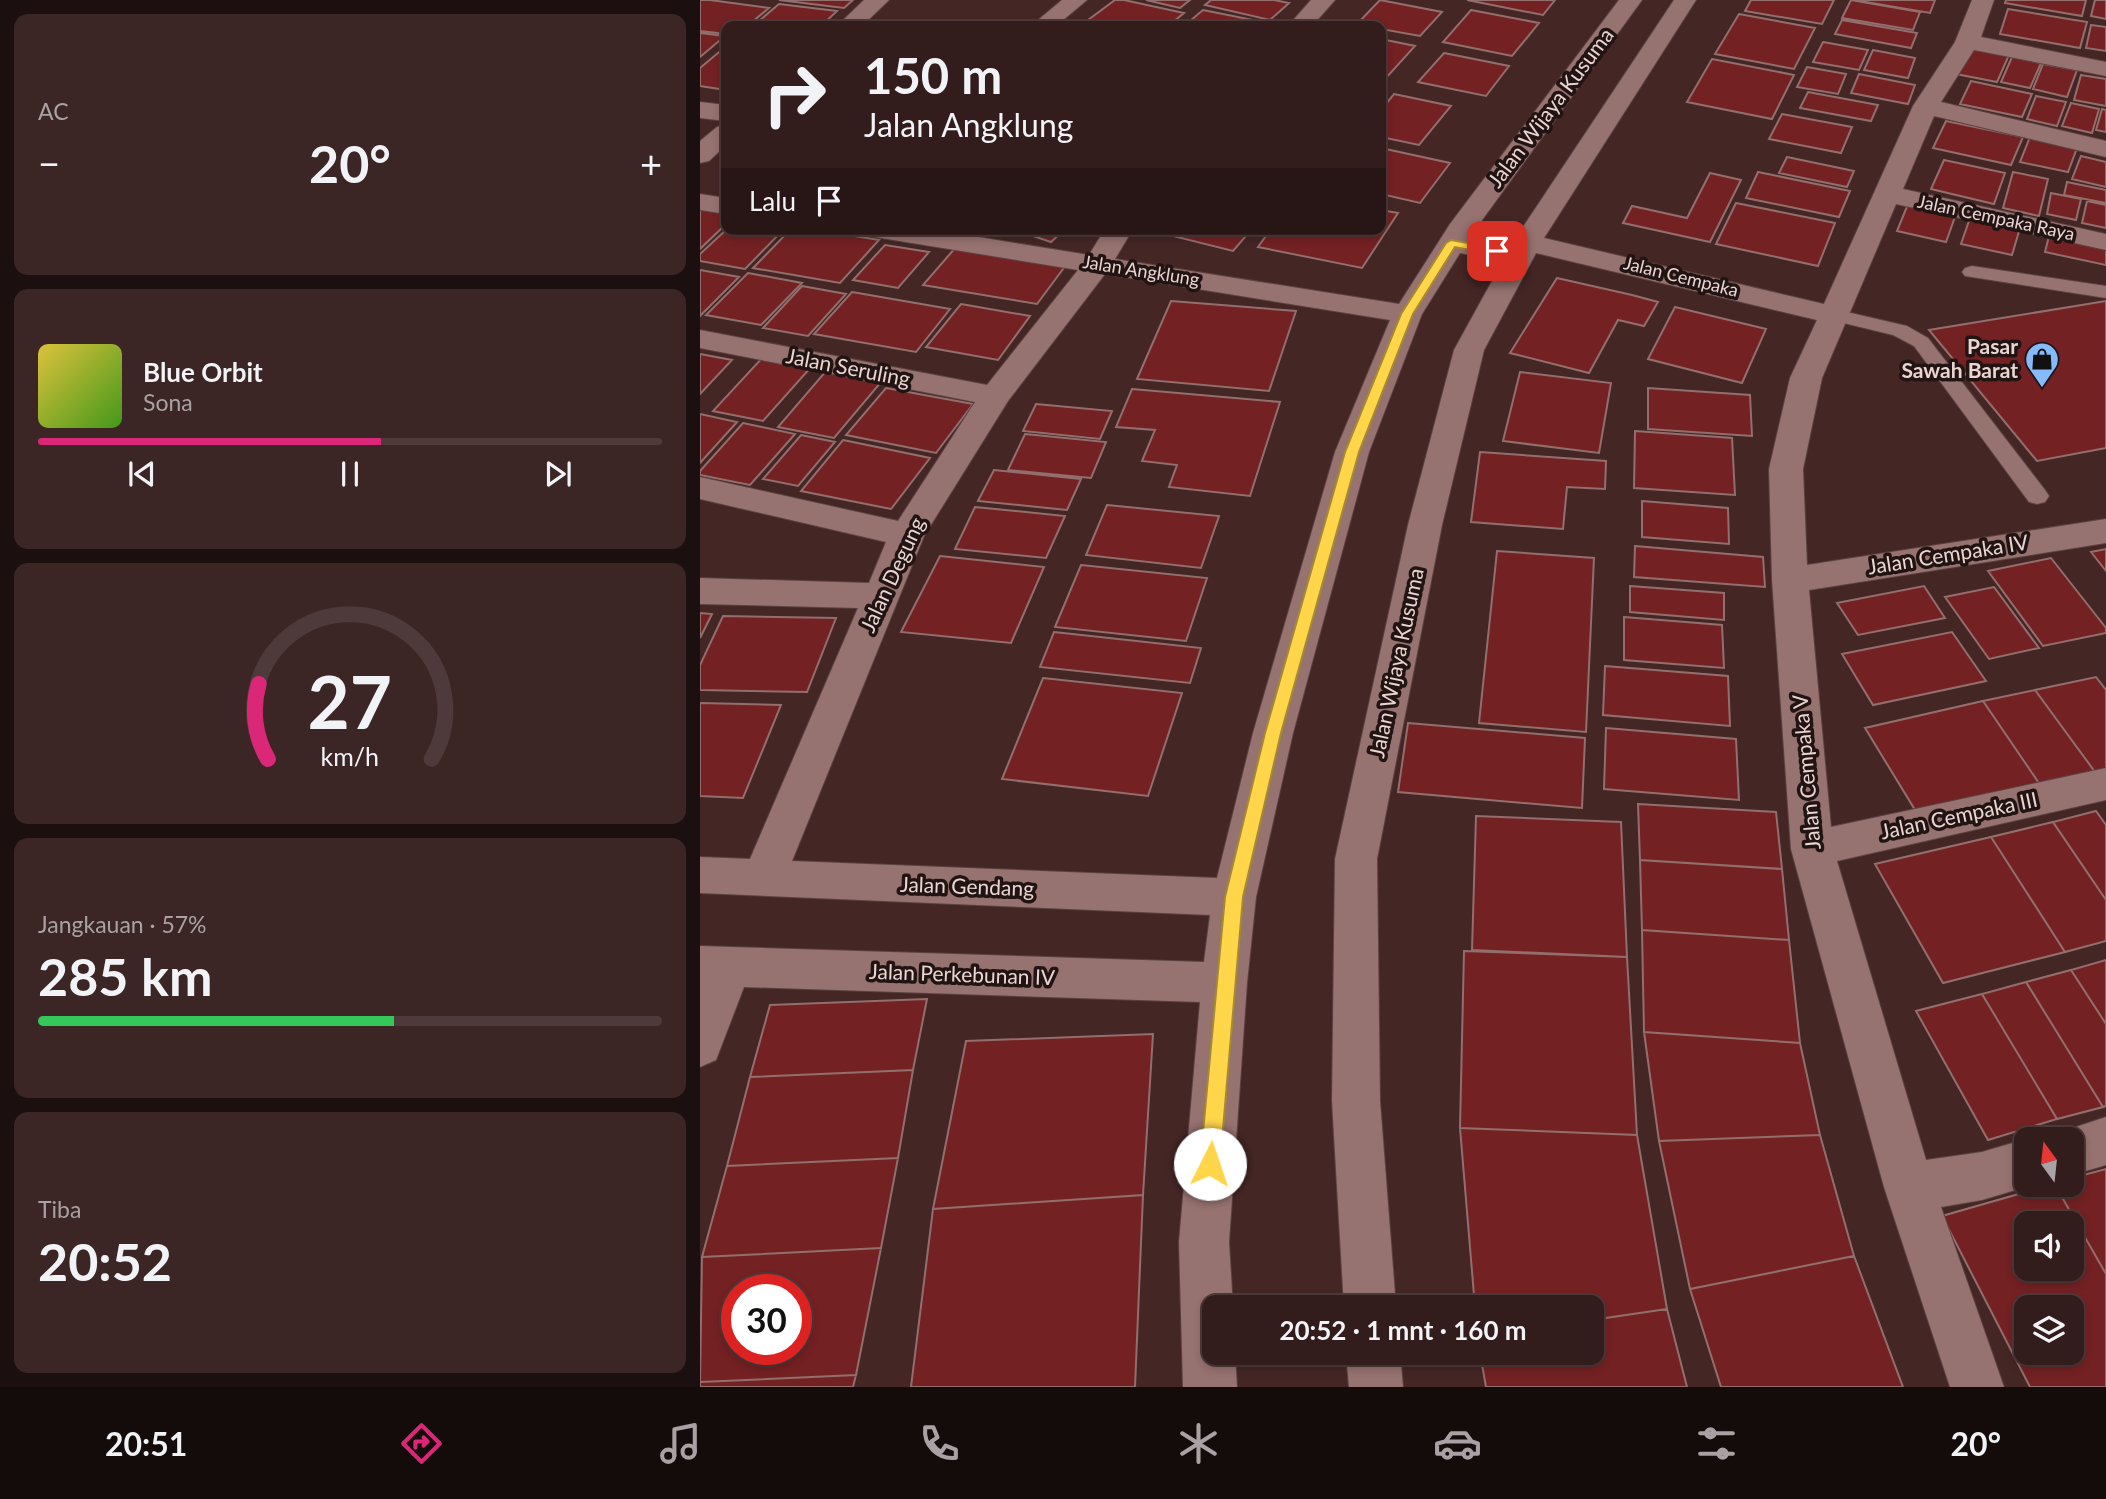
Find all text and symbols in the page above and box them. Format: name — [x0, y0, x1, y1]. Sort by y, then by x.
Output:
street label: Jalan Wijaya Kusuma — [1482, 22, 1618, 192]
text: 150 m — [864, 46, 1002, 104]
icon: right — [749, 49, 840, 140]
text: AC — [38, 97, 69, 125]
text: Jalan Angklung — [864, 105, 1073, 144]
text: 20° — [309, 132, 391, 194]
text: − — [38, 140, 60, 186]
text: + — [640, 140, 662, 186]
icon: arrive — [810, 182, 848, 220]
text: Lalu — [749, 185, 796, 217]
street label: Jalan Cempaka Raya — [1916, 190, 2077, 244]
pin — [1467, 221, 1527, 281]
icon: arrive — [1478, 232, 1516, 270]
street label: Jalan Angklung — [1081, 250, 1201, 290]
street label: Jalan Cempaka — [1622, 251, 1741, 301]
place label: Pasar Sawah Barat — [1901, 333, 2018, 382]
shop icon: Pasar Sawah Barat — [2023, 340, 2061, 389]
street label: Jalan Seruling — [784, 342, 912, 391]
text: Blue Orbit — [143, 356, 263, 388]
text: Sona — [143, 388, 193, 416]
icon: previous — [123, 455, 161, 493]
icon: pause — [331, 455, 369, 493]
icon: next — [539, 455, 577, 493]
street label: Jalan Degung — [854, 513, 929, 636]
street label: Jalan Cempaka IV — [1866, 528, 2031, 579]
street label: Jalan Wijaya Kusuma — [1363, 566, 1428, 760]
text: 27 — [308, 658, 392, 746]
street label: Jalan Cempaka V — [1786, 693, 1825, 851]
text: km/h — [321, 741, 379, 771]
street label: Jalan Cempaka III — [1878, 786, 2039, 843]
street label: Jalan Gendang — [900, 871, 1035, 900]
text: Jangkauan · 57% — [38, 910, 207, 938]
text: 285 km — [38, 945, 212, 1007]
street label: Jalan Perkebunan IV — [869, 958, 1056, 989]
position arrow — [1173, 1127, 1247, 1201]
north arrow — [2014, 1127, 2084, 1197]
map controls — [2014, 1127, 2084, 1365]
text: Tiba — [38, 1195, 81, 1223]
button: sound — [2014, 1211, 2084, 1281]
text: 20:52 — [38, 1230, 172, 1292]
speed limit sign: 30 — [721, 1274, 812, 1365]
button: layers — [2014, 1295, 2084, 1365]
text: 20:52 · 1 mnt · 160 m — [1279, 1314, 1527, 1346]
icon: directions — [397, 1419, 446, 1468]
icon: music — [656, 1419, 705, 1468]
icon: phone — [915, 1419, 964, 1468]
icon: climate — [1174, 1419, 1223, 1468]
icon: car — [1433, 1419, 1482, 1468]
icon: filters — [1692, 1419, 1741, 1468]
text: 20:51 — [105, 1424, 187, 1463]
text: 20° — [1951, 1424, 2001, 1463]

